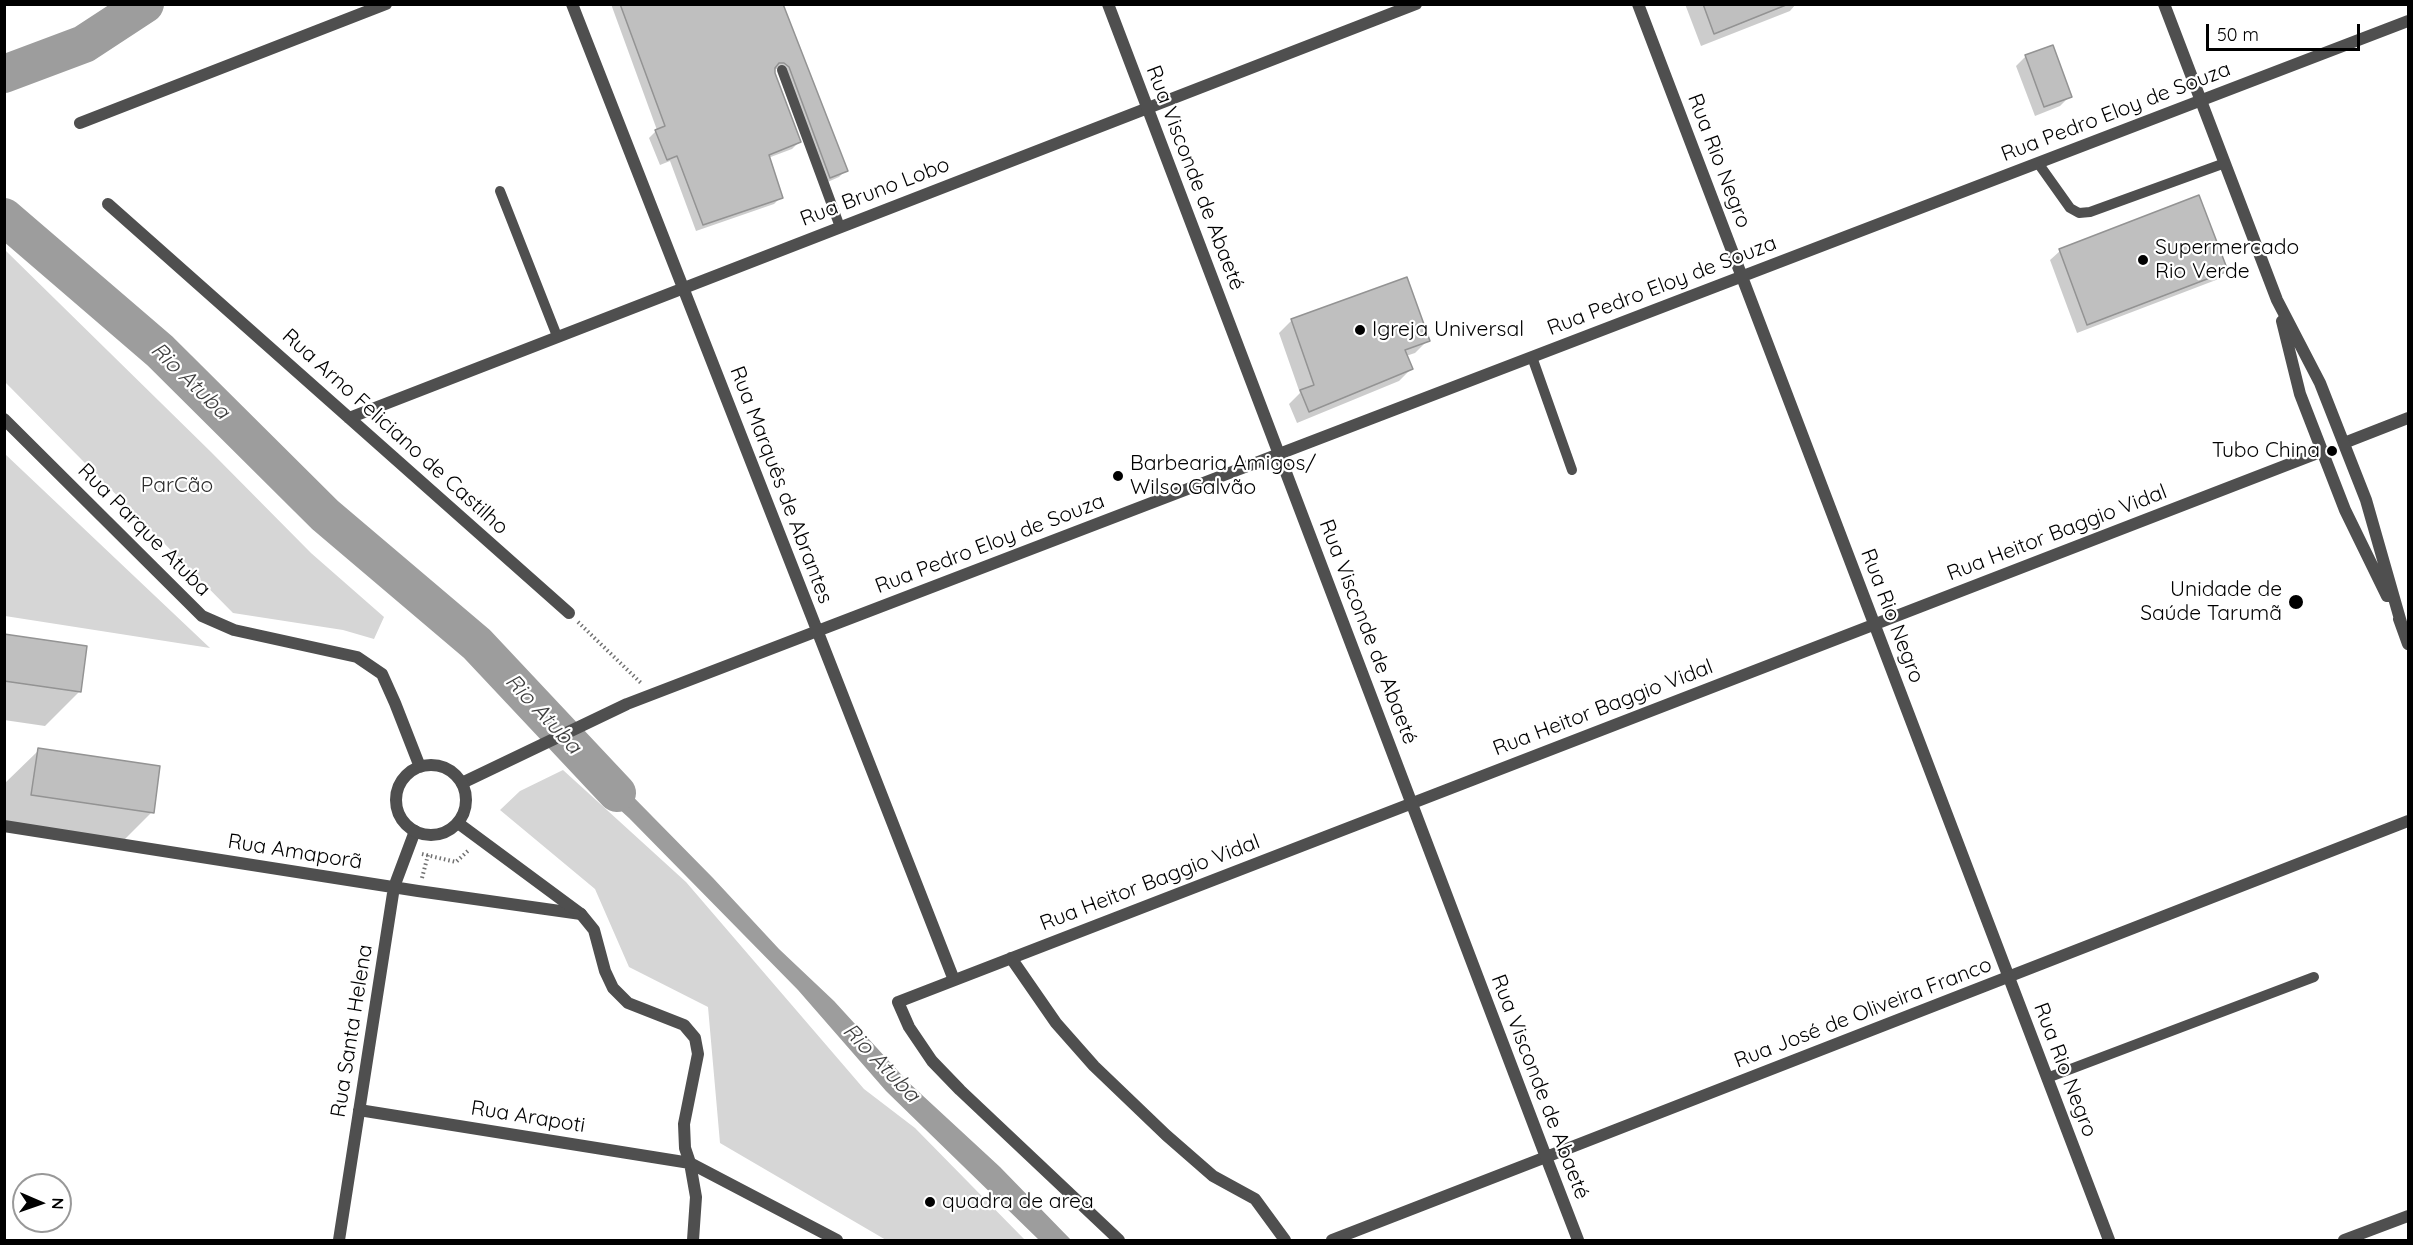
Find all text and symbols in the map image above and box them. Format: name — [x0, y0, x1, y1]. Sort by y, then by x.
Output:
scale bar — [2209, 12, 2364, 50]
text: 50 m — [2217, 23, 2259, 46]
street label: Rua Pedro Eloy de Souza — [1998, 57, 2234, 167]
street label: Rua Visconde de Abaeté — [1140, 62, 1250, 294]
street label: Rua Rio Negro — [1682, 90, 1756, 232]
street label: Rua Bruno Lobo — [797, 152, 953, 232]
street label: Rua Pedro Eloy de Souza — [1544, 231, 1780, 341]
place label: Supermercado Rio Verde — [2155, 235, 2299, 285]
marker: Supermercado Rio Verde — [2136, 253, 2150, 267]
place label: Igreja Universal — [1372, 317, 1524, 343]
marker: Igreja Universal — [1353, 323, 1367, 337]
street label: Rua Arno Feliciano de Castilho — [277, 324, 513, 540]
water label: Rio Atuba — [145, 337, 235, 425]
street label: Rua Marquês de Abrantes — [724, 363, 838, 607]
place label: Tubo China — [2212, 438, 2320, 464]
marker: Tubo China — [2325, 444, 2339, 458]
place label: Barbearia Amigos/ Wilso Galvão — [1130, 451, 1316, 501]
street label: Rua Parque Atuba — [72, 458, 216, 602]
marker: Barbearia Amigos/ Wilso Galvão — [1111, 469, 1125, 483]
park label: ParCão — [141, 473, 213, 499]
street label: Rua Heitor Baggio Vidal — [1943, 479, 2171, 587]
street label: Rua Pedro Eloy de Souza — [872, 489, 1108, 599]
street label: Rua Visconde de Abaeté — [1313, 516, 1423, 748]
street label: Rua Rio Negro — [1855, 545, 1929, 687]
place label: Unidade de Saúde Tarumã — [2140, 577, 2282, 627]
marker: Unidade de Saúde Tarumã — [2287, 593, 2305, 611]
street label: Rua Heitor Baggio Vidal — [1489, 654, 1717, 762]
water label: Rio Atuba — [499, 669, 587, 759]
street label: Rua Amaporã — [226, 829, 364, 875]
street label: Rua Heitor Baggio Vidal — [1036, 829, 1264, 937]
street label: Rua Santa Helena — [326, 943, 378, 1119]
street label: Rua José de Oliveira Franco — [1731, 952, 1995, 1074]
street label: Rua Visconde de Abaeté — [1485, 971, 1595, 1203]
street label: Rua Rio Negro — [2028, 999, 2102, 1141]
water label: Rio Atuba — [837, 1018, 925, 1108]
street label: Rua Arapoti — [469, 1096, 587, 1138]
north arrow — [12, 1173, 72, 1233]
place label: quadra de area — [942, 1189, 1094, 1215]
marker: quadra de area — [923, 1195, 937, 1209]
text: N — [48, 1197, 68, 1210]

